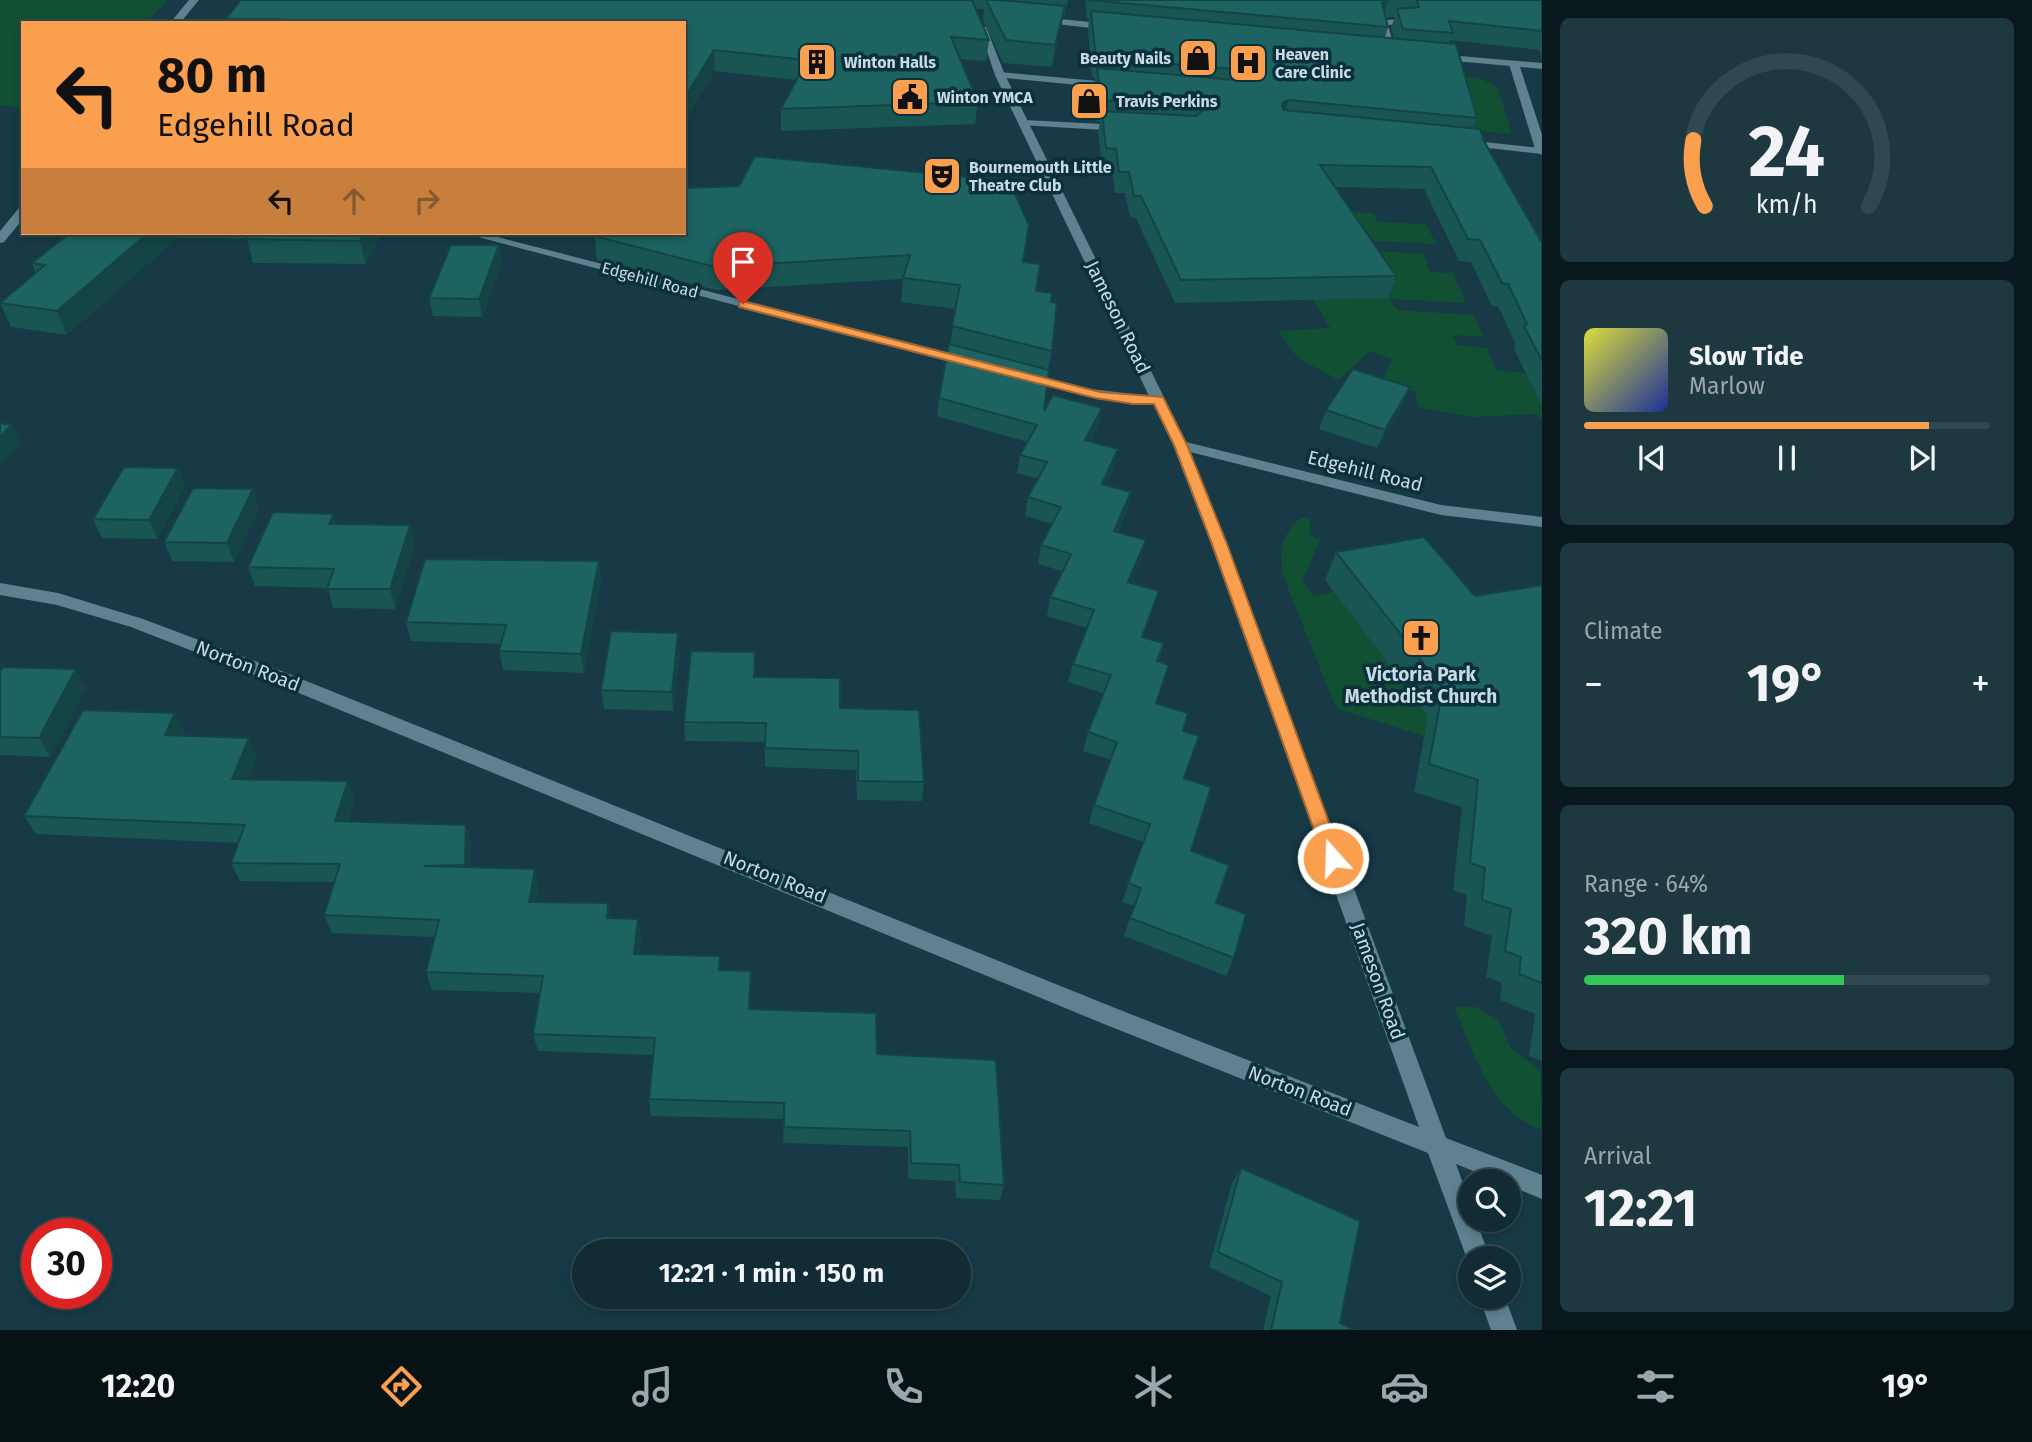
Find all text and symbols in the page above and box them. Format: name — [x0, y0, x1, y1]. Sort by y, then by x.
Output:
shop icon: Beauty Nails — [1177, 37, 1219, 79]
building icon: Winton Halls — [796, 41, 838, 83]
hospital icon: Heaven Care Clinic — [1227, 42, 1269, 84]
place label: Heaven Care Clinic — [1275, 45, 1351, 82]
text: 80 m — [157, 46, 267, 105]
icon: left — [42, 49, 133, 140]
place label: Beauty Nails — [1080, 49, 1171, 68]
place label: Winton Halls — [844, 53, 936, 72]
public building icon: Winton YMCA — [889, 76, 931, 118]
shop icon: Travis Perkins — [1068, 80, 1110, 122]
place label: Winton YMCA — [937, 88, 1033, 107]
place label: Travis Perkins — [1116, 92, 1218, 111]
text: Edgehill Road — [157, 106, 355, 144]
text: 24 — [1749, 109, 1825, 196]
theatre icon: Bournemouth Little Theatre Club — [921, 155, 963, 197]
place label: Bournemouth Little Theatre Club — [969, 158, 1112, 195]
icon: left — [262, 182, 300, 220]
icon: ahead — [335, 182, 373, 220]
icon: right — [408, 182, 446, 220]
text: km/h — [1756, 190, 1818, 220]
pin — [713, 232, 773, 304]
icon: arrive — [724, 243, 762, 281]
street label: Jameson Road — [1081, 257, 1155, 377]
street label: Edgehill Road — [600, 258, 700, 302]
text: Slow Tide — [1689, 341, 1804, 372]
text: Marlow — [1689, 372, 1765, 400]
icon: previous — [1633, 439, 1671, 477]
icon: pause — [1768, 439, 1806, 477]
icon: next — [1903, 439, 1941, 477]
street label: Edgehill Road — [1305, 446, 1425, 496]
church icon: Victoria Park Methodist Church — [1400, 617, 1442, 659]
text: Climate — [1584, 617, 1663, 645]
street label: Norton Road — [193, 636, 303, 696]
text: 19° — [1747, 652, 1827, 715]
text: − — [1584, 661, 1603, 707]
text: + — [1971, 661, 1990, 707]
place label: Victoria Park Methodist Church — [1345, 663, 1497, 708]
position arrow — [1296, 821, 1370, 895]
street label: Norton Road — [720, 846, 830, 908]
text: Range · 64% — [1584, 870, 1708, 898]
text: 320 km — [1584, 905, 1753, 968]
street label: Jameson Road — [1346, 919, 1410, 1043]
street label: Norton Road — [1245, 1061, 1355, 1121]
text: Arrival — [1584, 1142, 1651, 1170]
map controls — [1458, 1169, 1521, 1309]
button: search — [1458, 1169, 1521, 1232]
text: 12:21 — [1584, 1177, 1697, 1240]
speed limit sign: 30 — [21, 1218, 112, 1309]
button: layers — [1458, 1246, 1521, 1309]
text: 12:21 · 1 min · 150 m — [659, 1258, 884, 1289]
icon: directions — [377, 1362, 426, 1411]
icon: music — [628, 1362, 677, 1411]
icon: phone — [879, 1362, 928, 1411]
icon: climate — [1129, 1362, 1178, 1411]
icon: car — [1380, 1362, 1429, 1411]
icon: filters — [1631, 1362, 1680, 1411]
text: 12:20 — [101, 1367, 175, 1405]
text: 19° — [1882, 1367, 1931, 1405]

